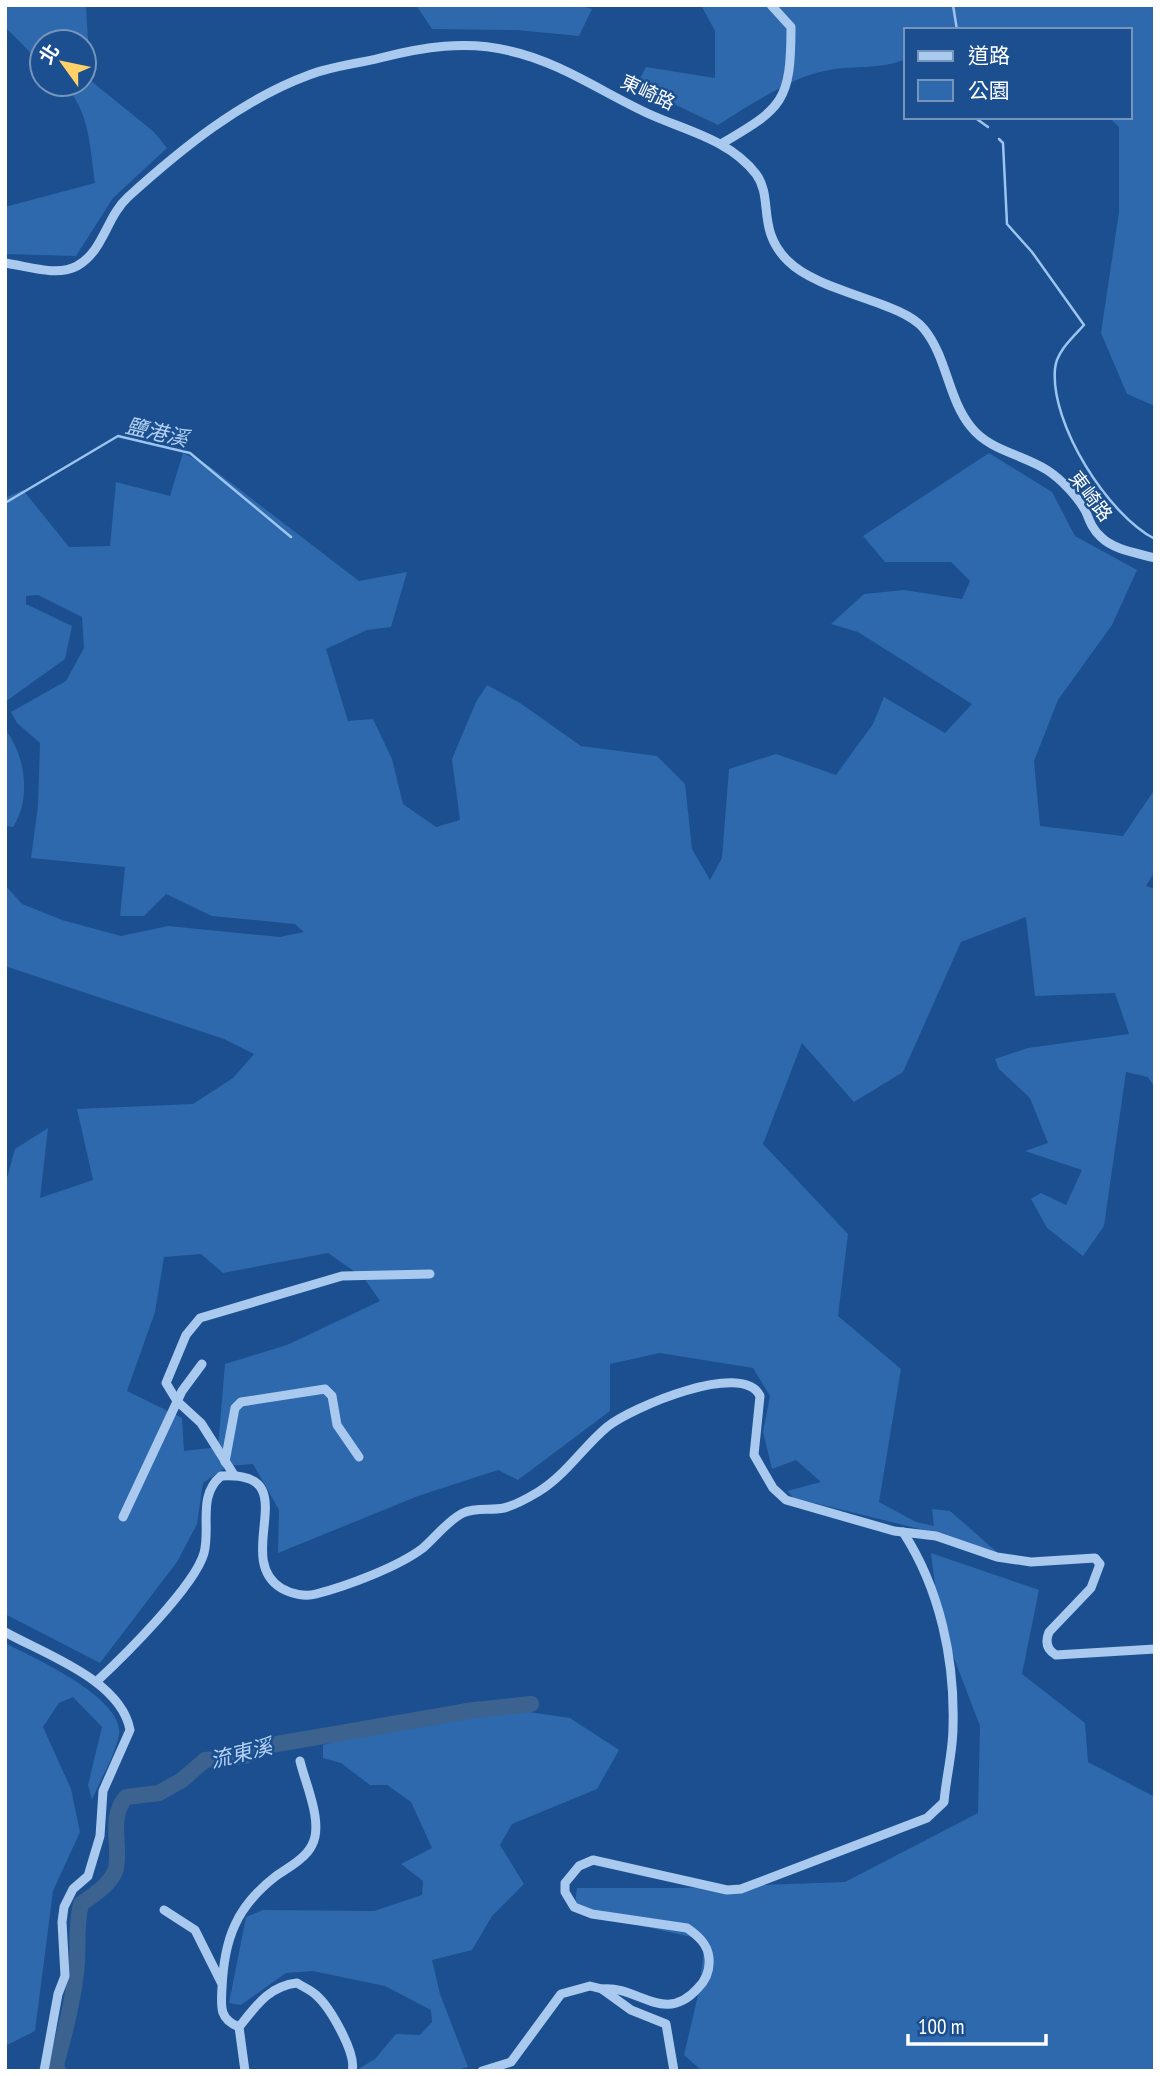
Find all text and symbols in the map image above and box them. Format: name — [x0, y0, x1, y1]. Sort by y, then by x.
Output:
north arrow — [28, 28, 98, 98]
legend — [904, 28, 1132, 119]
text: 北 — [34, 39, 64, 68]
text: 道路 — [968, 42, 1010, 69]
street label: 東崎路 — [617, 69, 679, 115]
text: 公園 — [968, 77, 1010, 104]
water label: 鹽港溪 — [123, 412, 194, 453]
street label: 東崎路 — [1064, 466, 1118, 526]
water label: 流東溪 — [207, 1732, 278, 1774]
scale bar — [908, 2002, 1046, 2046]
text: 100 m — [918, 2013, 964, 2040]

